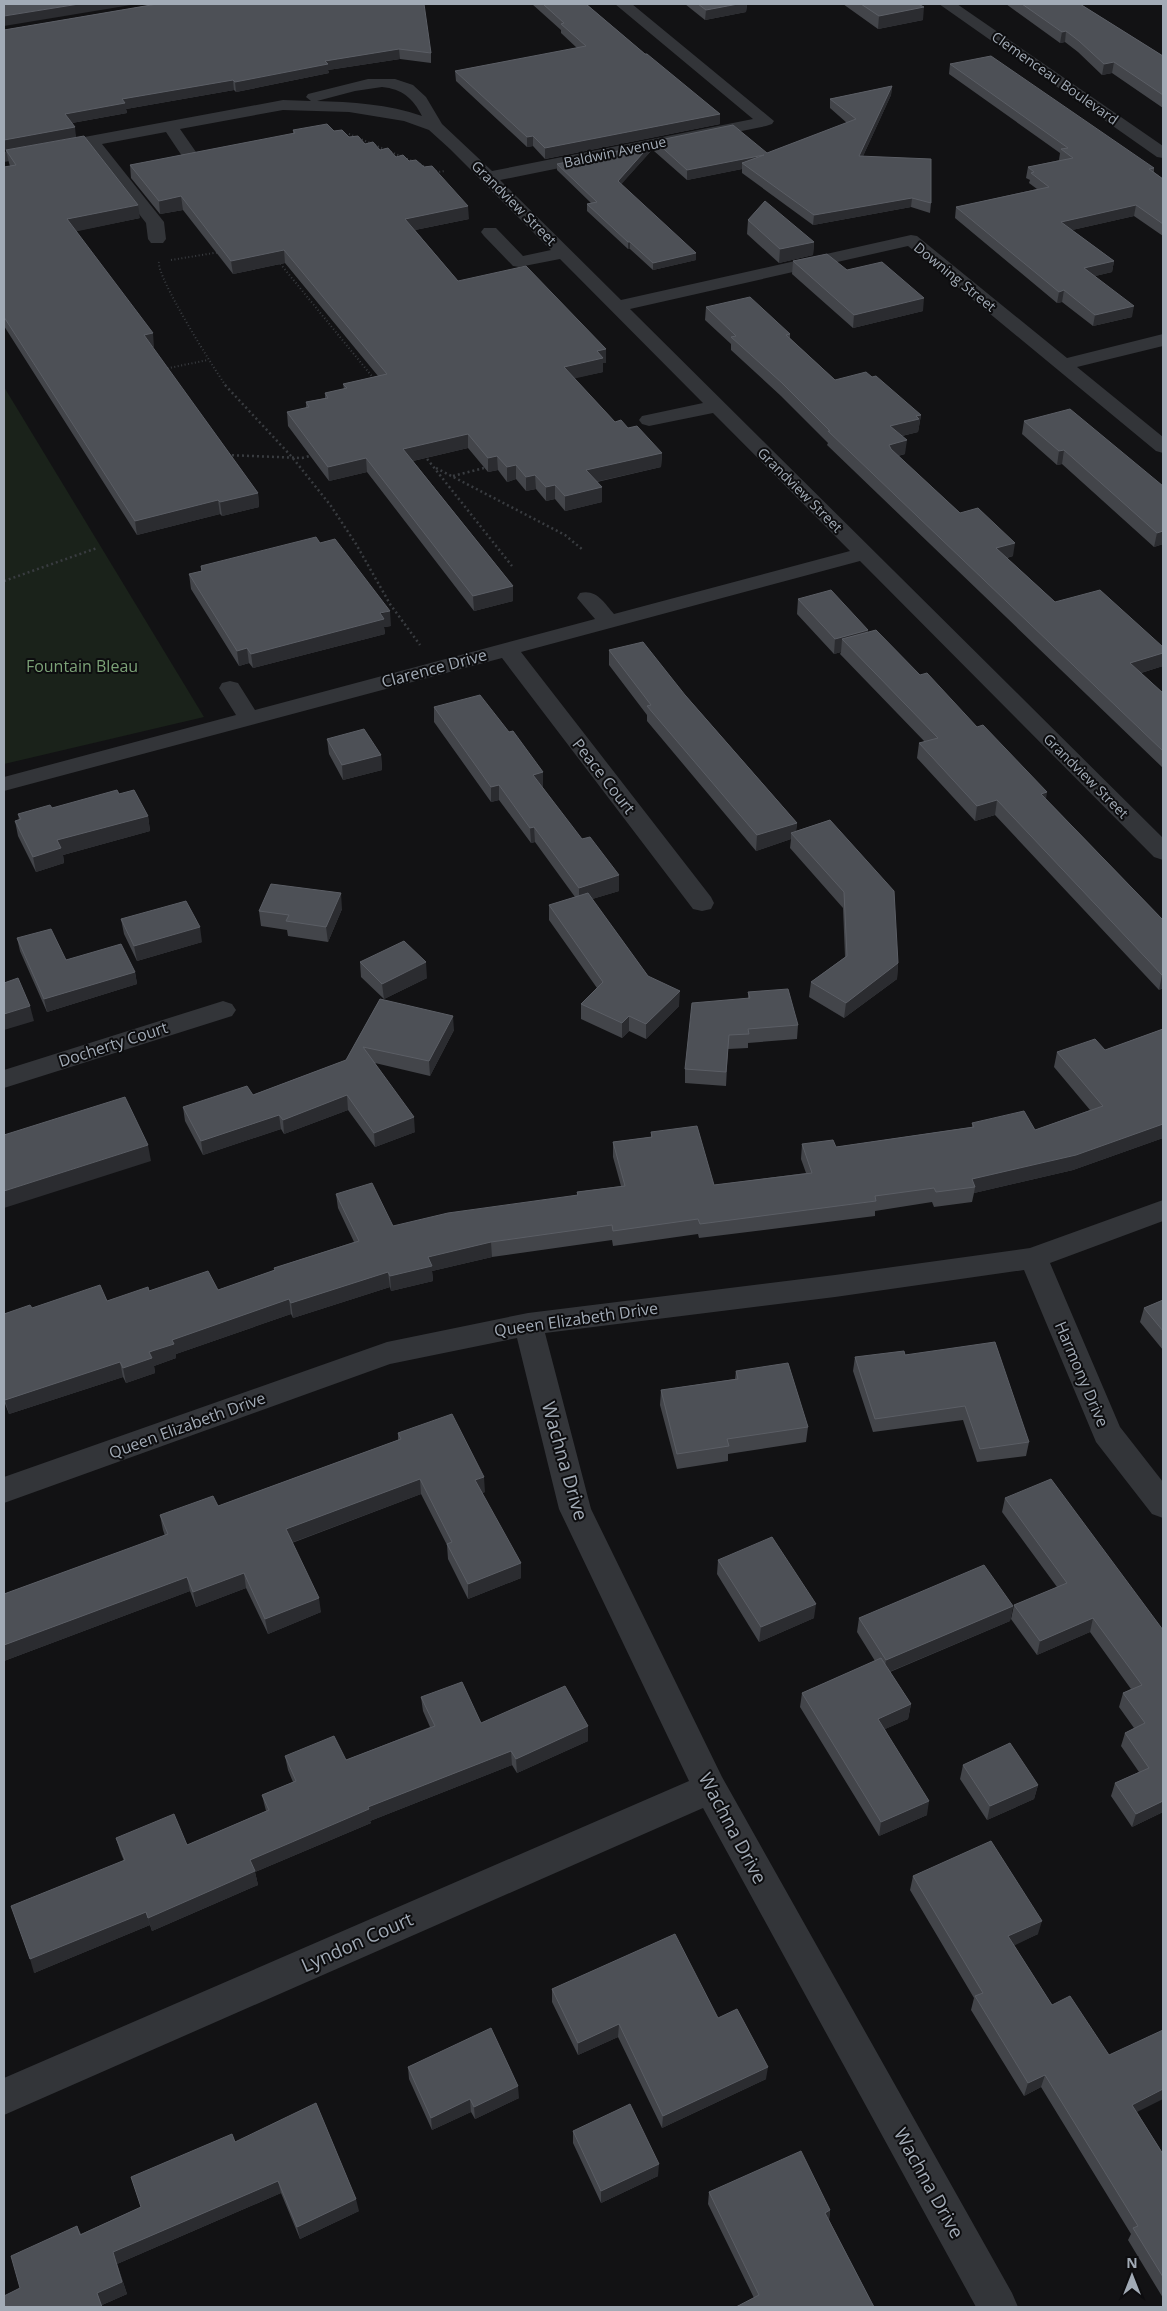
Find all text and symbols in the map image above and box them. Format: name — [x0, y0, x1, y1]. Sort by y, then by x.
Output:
street label: Clemenceau Boulevard — [988, 27, 1122, 129]
street label: Baldwin Avenue — [562, 131, 668, 172]
street label: Grandview Street — [468, 156, 561, 249]
street label: Downing Street — [910, 238, 1000, 316]
street label: Grandview Street — [754, 443, 847, 536]
street label: Clarence Drive — [379, 643, 489, 693]
park label: Fountain Bleau — [26, 655, 138, 677]
street label: Grandview Street — [1040, 729, 1133, 822]
street label: Peace Court — [568, 734, 641, 818]
street label: Docherty Court — [55, 1016, 171, 1072]
street label: Queen Elizabeth Drive — [493, 1297, 659, 1341]
street label: Harmony Drive — [1050, 1318, 1114, 1430]
street label: Queen Elizabeth Drive — [106, 1386, 268, 1464]
street label: Wachna Drive — [536, 1399, 594, 1523]
street label: Wachna Drive — [693, 1768, 773, 1888]
street label: Lyndon Court — [297, 1906, 417, 1978]
street label: Wachna Drive — [888, 2123, 970, 2243]
north arrow — [1107, 2251, 1157, 2301]
text: N — [1126, 2253, 1138, 2272]

